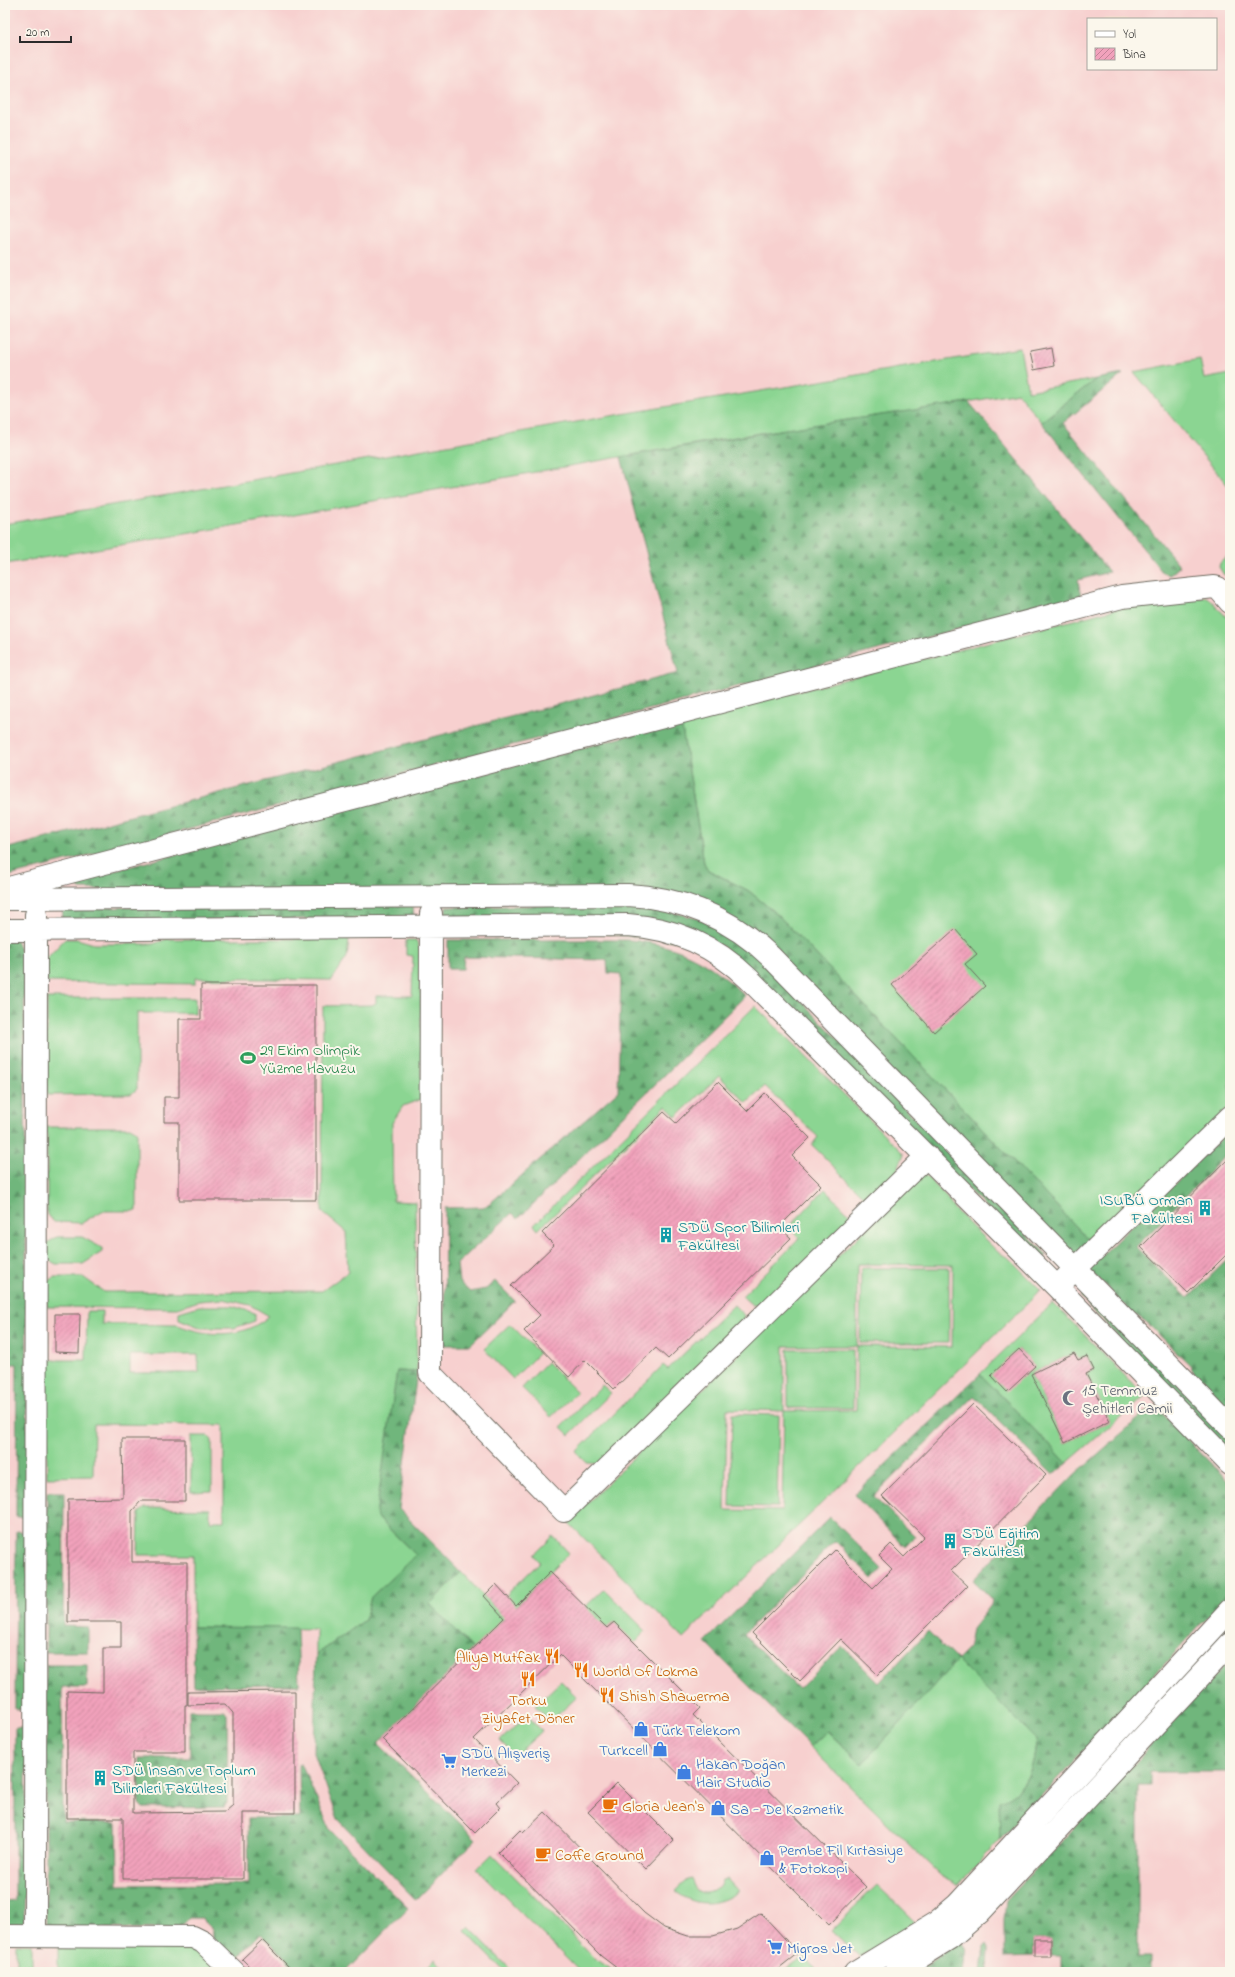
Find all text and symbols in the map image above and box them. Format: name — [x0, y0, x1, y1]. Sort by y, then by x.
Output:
scale bar — [20, 18, 71, 44]
legend — [1087, 18, 1217, 70]
text: 20 m — [26, 24, 49, 42]
text: Yol — [1123, 26, 1136, 44]
text: Bina — [1122, 46, 1146, 64]
place label: 29 Ekim Olimpik Yüzme Havuzu — [260, 1039, 361, 1081]
sports icon: 29 Ekim Olimpik Yüzme Havuzu — [239, 1049, 257, 1067]
place label: ISUBÜ Orman Fakültesi — [1100, 1189, 1193, 1231]
building icon: ISUBÜ Orman Fakültesi — [1196, 1199, 1214, 1217]
place label: SDÜ Spor Bilimleri Fakültesi — [677, 1216, 800, 1258]
building icon: SDÜ Spor Bilimleri Fakültesi — [657, 1226, 675, 1244]
place label: 15 Temmuz Şehitleri Camii — [1082, 1379, 1173, 1421]
mosque icon: 15 Temmuz Şehitleri Camii — [1061, 1389, 1079, 1407]
place label: SDÜ Eğitim Fakültesi — [961, 1522, 1039, 1564]
building icon: SDÜ Eğitim Fakültesi — [941, 1532, 959, 1550]
place label: Aliya Mutfak — [456, 1646, 541, 1670]
restaurant icon: Aliya Mutfak — [543, 1647, 561, 1665]
place label: World Of Lokma — [593, 1660, 698, 1684]
restaurant icon: World Of Lokma — [572, 1661, 590, 1679]
restaurant icon: Torku Ziyafet Döner — [519, 1670, 537, 1688]
place label: Shish Shawerma — [619, 1685, 730, 1709]
restaurant icon: Shish Shawerma — [598, 1686, 616, 1704]
place label: Torku Ziyafet Döner — [481, 1689, 575, 1731]
place label: Türk Telekom — [653, 1719, 740, 1743]
shop icon: Türk Telekom — [632, 1720, 650, 1738]
place label: Turkcell — [599, 1739, 648, 1763]
shop icon: Turkcell — [651, 1740, 669, 1758]
place label: SDÜ Alışveriş Merkezi — [461, 1742, 551, 1784]
supermarket icon: SDÜ Alışveriş Merkezi — [440, 1752, 458, 1770]
place label: Hakan Doğan Hair Studio — [696, 1753, 785, 1795]
place label: SDÜ İnsan ve Toplum Bilimleri Fakültesi — [111, 1759, 256, 1801]
shop icon: Hakan Doğan Hair Studio — [675, 1763, 693, 1781]
building icon: SDÜ İnsan ve Toplum Bilimleri Fakültesi — [91, 1769, 109, 1787]
place label: Gloria Jean's — [622, 1795, 705, 1819]
cafe icon: Gloria Jean's — [601, 1796, 619, 1814]
place label: Sa - De Kozmetik — [730, 1798, 844, 1822]
shop icon: Sa - De Kozmetik — [709, 1799, 727, 1817]
place label: Pembe Fil Kırtasiye & Fotokopi — [779, 1839, 904, 1881]
place label: Coffe Ground — [555, 1844, 644, 1868]
cafe icon: Coffe Ground — [534, 1845, 552, 1863]
shop icon: Pembe Fil Kırtasiye & Fotokopi — [758, 1849, 776, 1867]
place label: Migros Jet — [787, 1937, 853, 1961]
supermarket icon: Migros Jet — [766, 1938, 784, 1956]

